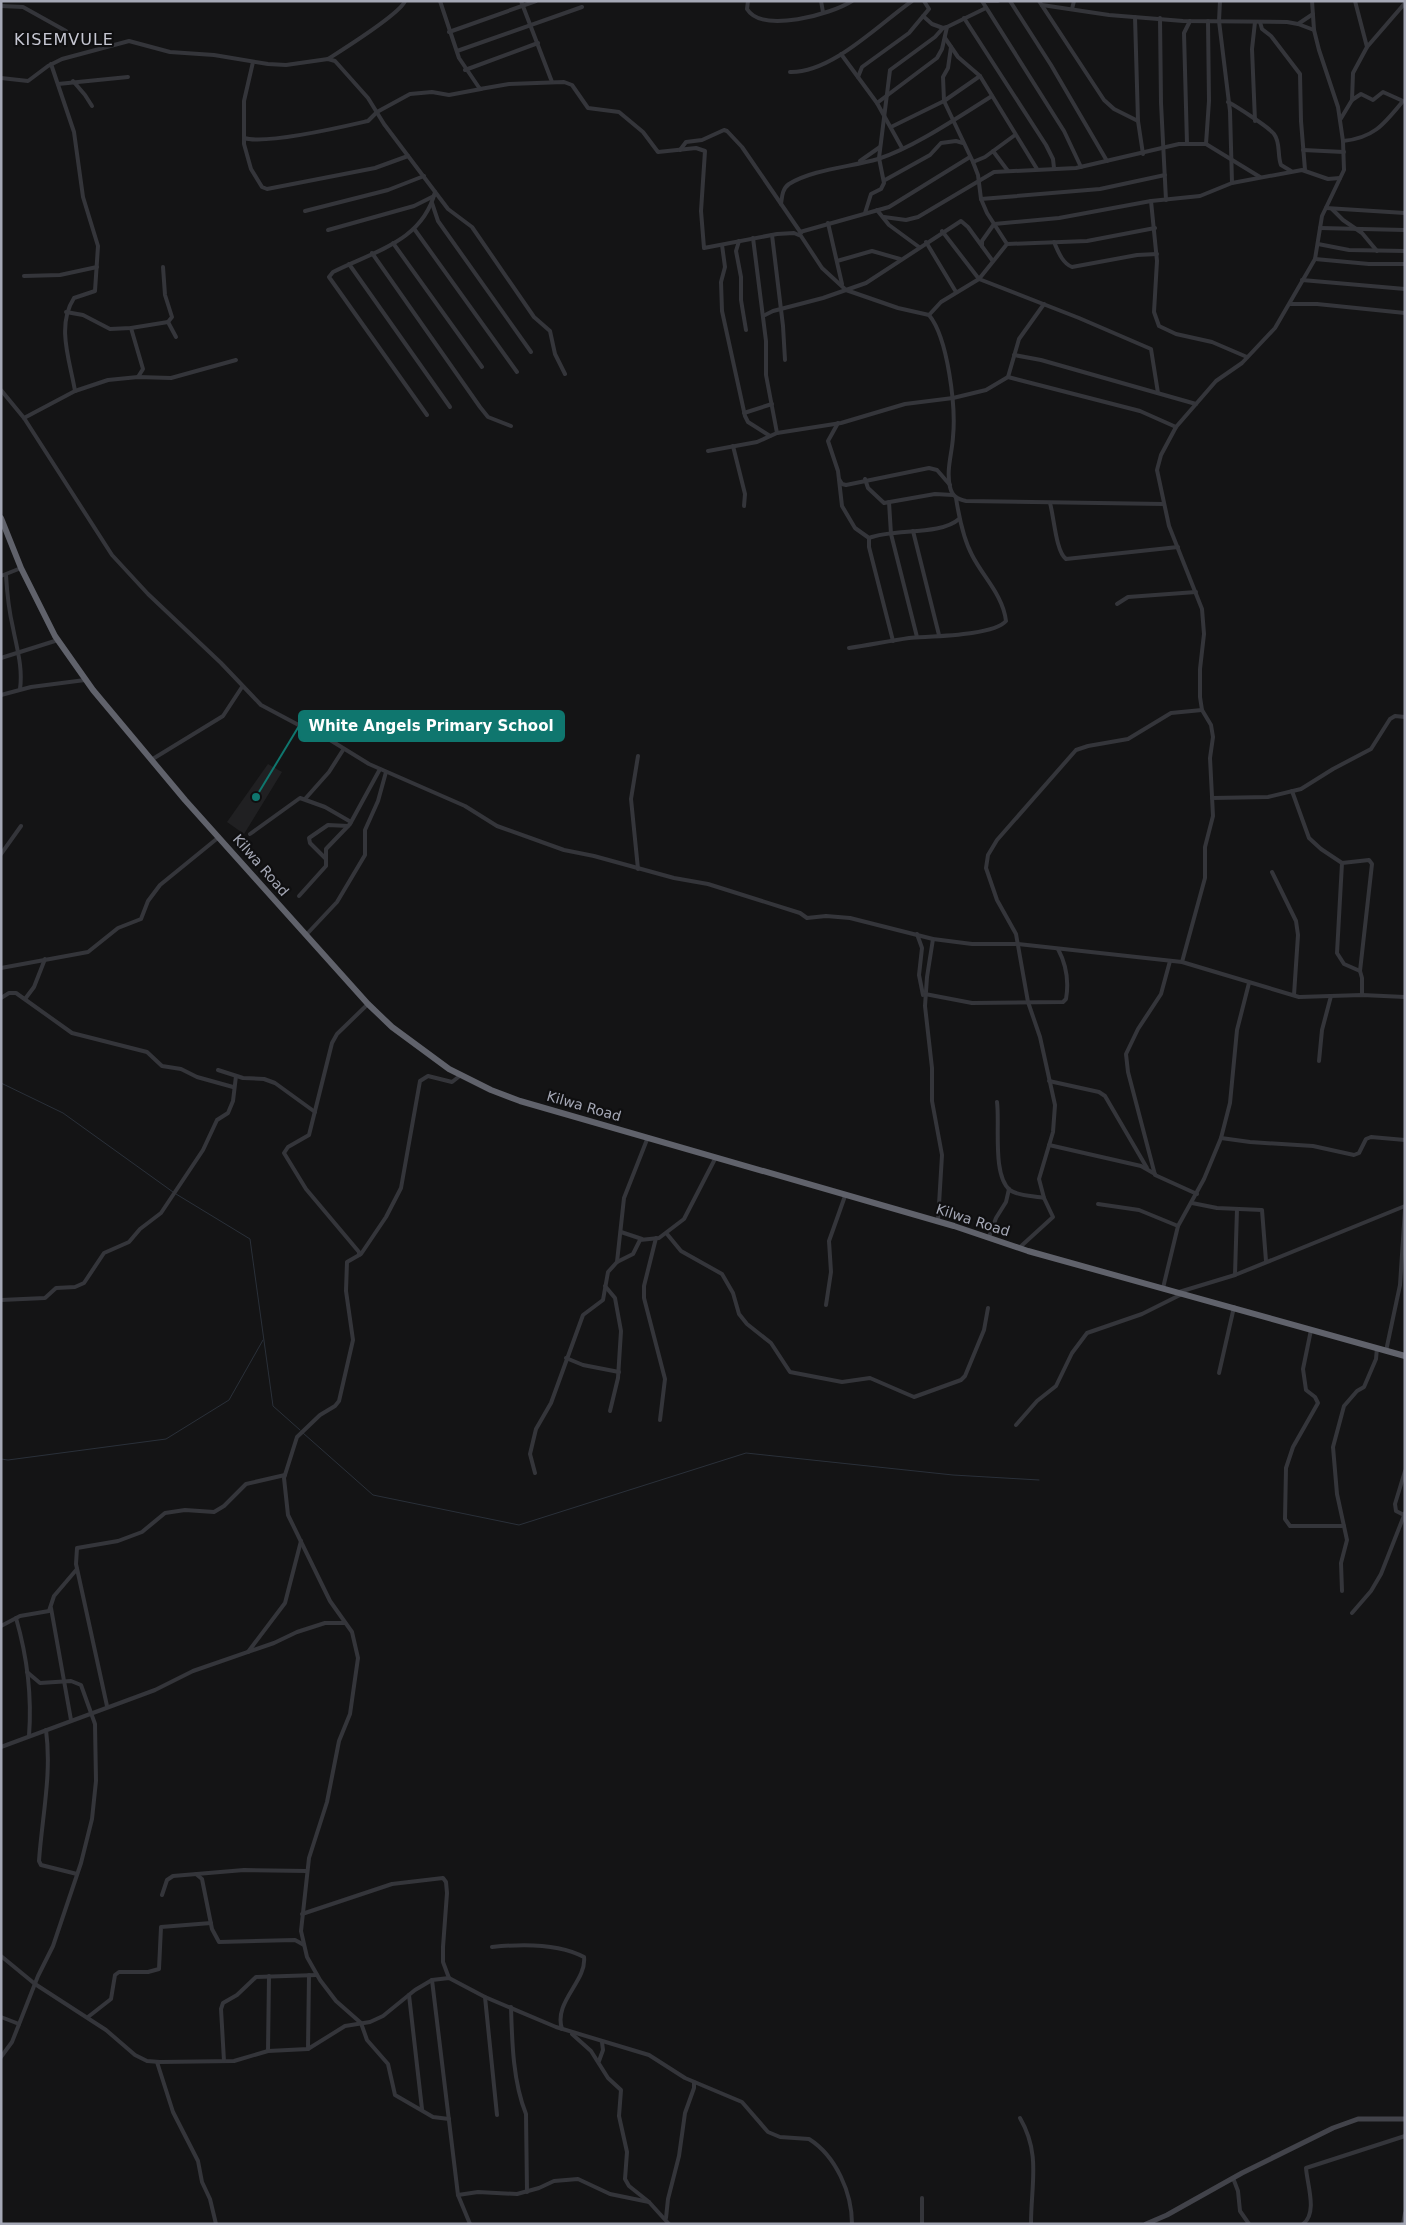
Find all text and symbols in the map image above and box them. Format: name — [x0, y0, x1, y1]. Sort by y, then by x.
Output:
district label: KISEMVULE — [14, 30, 114, 49]
callout: White Angels Primary School — [299, 711, 564, 741]
text: White Angels Primary School — [308, 717, 554, 735]
street label: Kilwa Road — [230, 831, 292, 899]
street label: Kilwa Road — [545, 1088, 623, 1124]
street label: Kilwa Road — [934, 1201, 1012, 1239]

